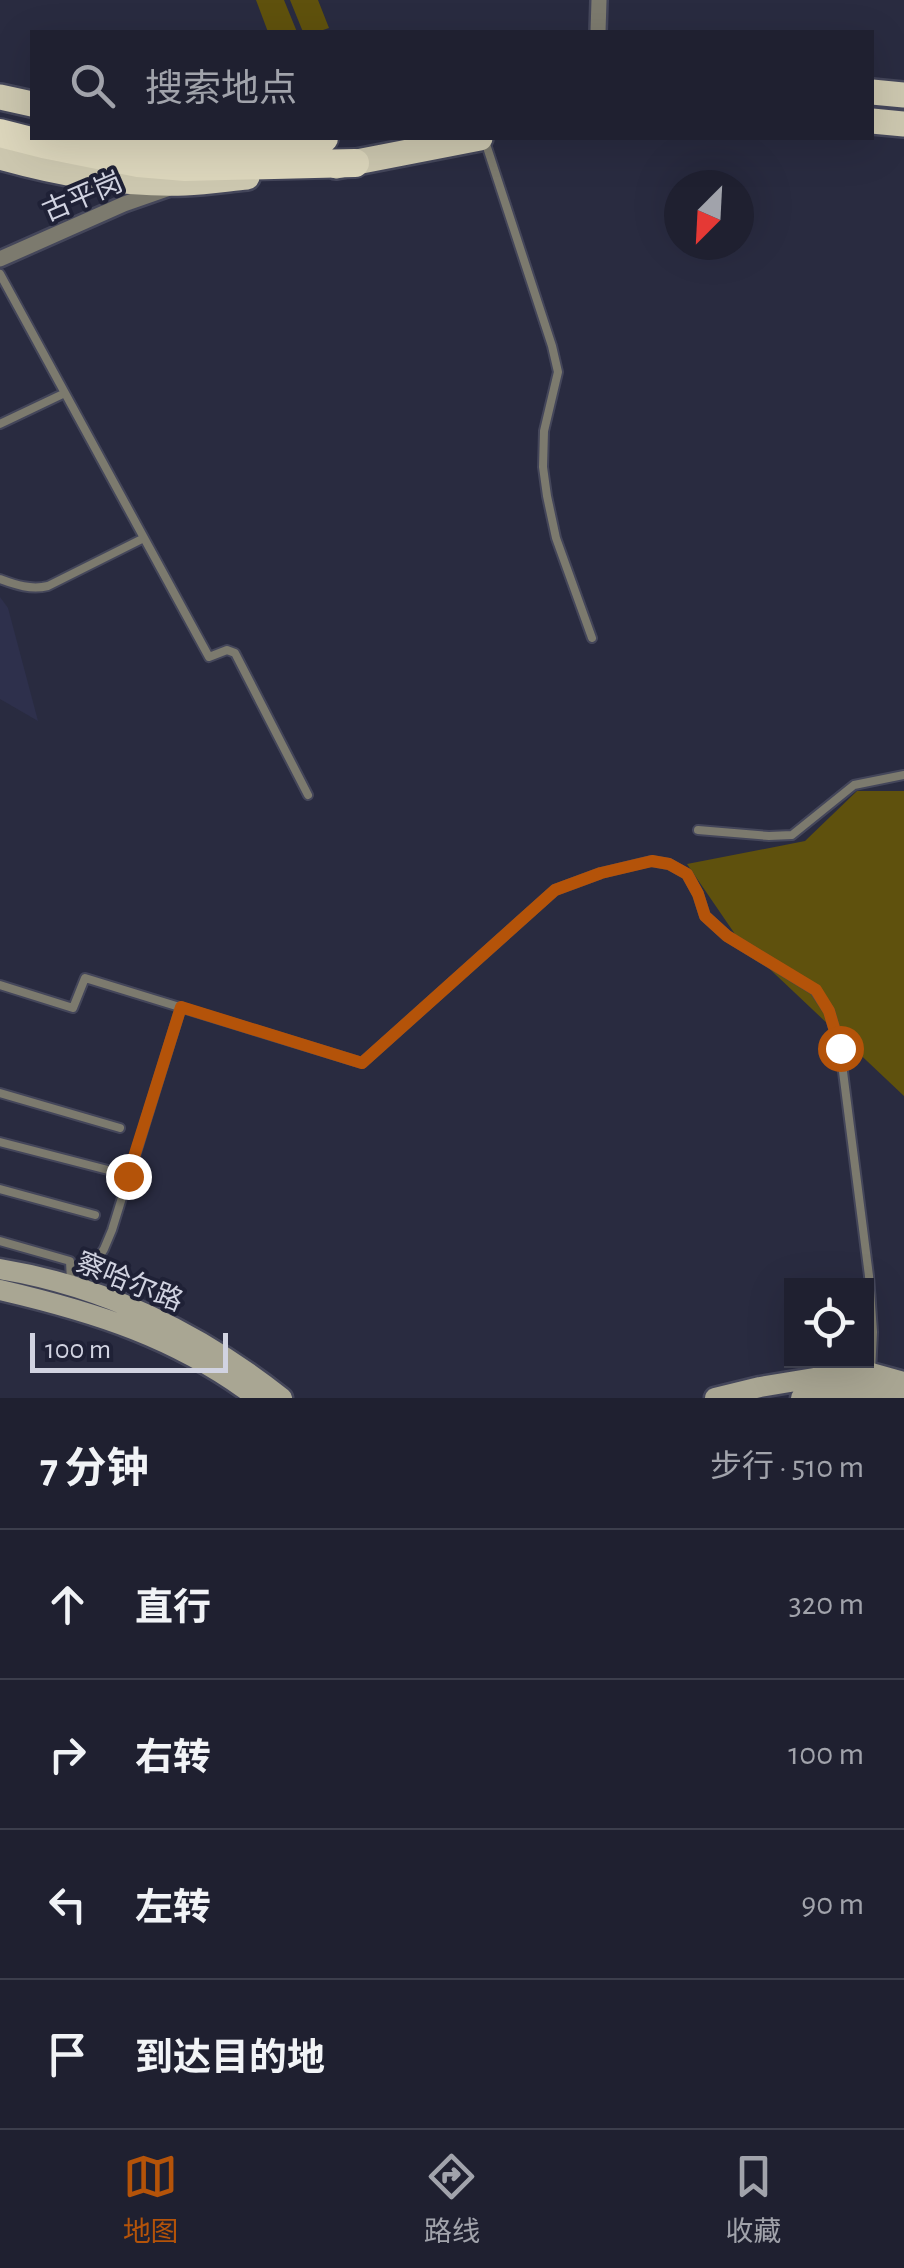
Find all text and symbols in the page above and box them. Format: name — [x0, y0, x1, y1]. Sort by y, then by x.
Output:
search box — [30, 30, 874, 140]
icon: search — [65, 58, 120, 113]
text: 搜索地点 — [145, 71, 297, 109]
street label: 古平岗 — [38, 167, 127, 227]
north arrow — [664, 170, 754, 260]
route start — [818, 1026, 864, 1072]
route end — [106, 1154, 152, 1200]
street label: 察哈尔路 — [72, 1247, 187, 1317]
map controls — [784, 1278, 874, 1368]
button: locate — [784, 1278, 874, 1368]
scale bar — [30, 1328, 228, 1372]
text: 100 m — [45, 1336, 111, 1364]
text: 7 分钟 — [40, 1448, 149, 1490]
text: 步行 · 510 m — [710, 1451, 864, 1483]
icon: ahead — [40, 1577, 95, 1632]
text: 320 m — [788, 1588, 864, 1620]
text: 直行 — [135, 1590, 211, 1628]
icon: right — [40, 1727, 95, 1782]
text: 100 m — [788, 1738, 864, 1770]
text: 右转 — [135, 1740, 211, 1778]
icon: left — [40, 1877, 95, 1932]
text: 90 m — [801, 1888, 864, 1920]
text: 左转 — [135, 1890, 211, 1928]
icon: arrive — [40, 2027, 95, 2082]
text: 到达目的地 — [135, 2040, 325, 2078]
tab: 地图 — [123, 2149, 179, 2250]
tab: 路线 — [424, 2149, 480, 2250]
tab: 收藏 — [725, 2149, 781, 2250]

